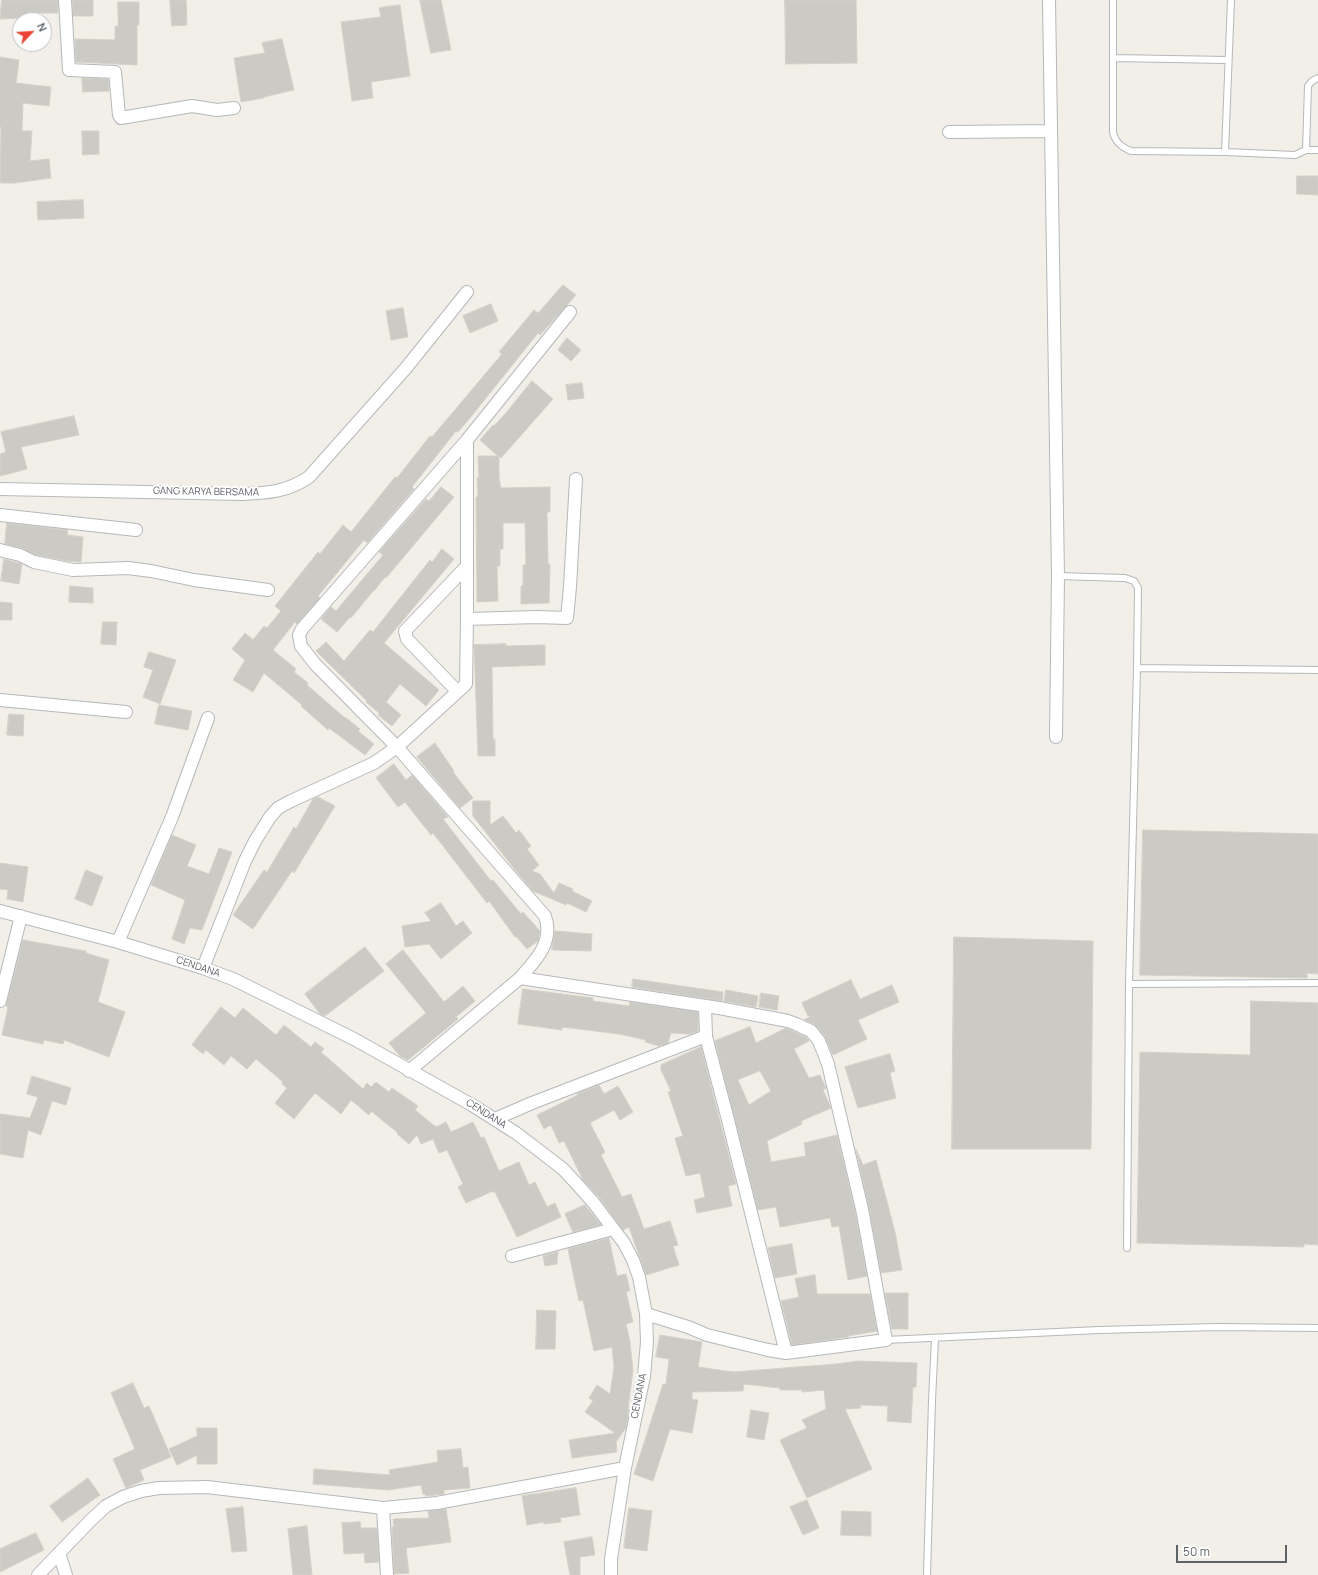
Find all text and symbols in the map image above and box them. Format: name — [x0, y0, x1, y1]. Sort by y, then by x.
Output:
north arrow — [12, 12, 52, 52]
text: N — [34, 20, 51, 34]
street label: GANG KARYA BERSAMA — [153, 485, 259, 499]
street label: CENDANA — [174, 954, 222, 980]
street label: CENDANA — [463, 1097, 509, 1131]
street label: CENDANA — [629, 1372, 649, 1420]
scale bar — [1178, 1537, 1289, 1563]
text: 50 m — [1183, 1543, 1210, 1560]

